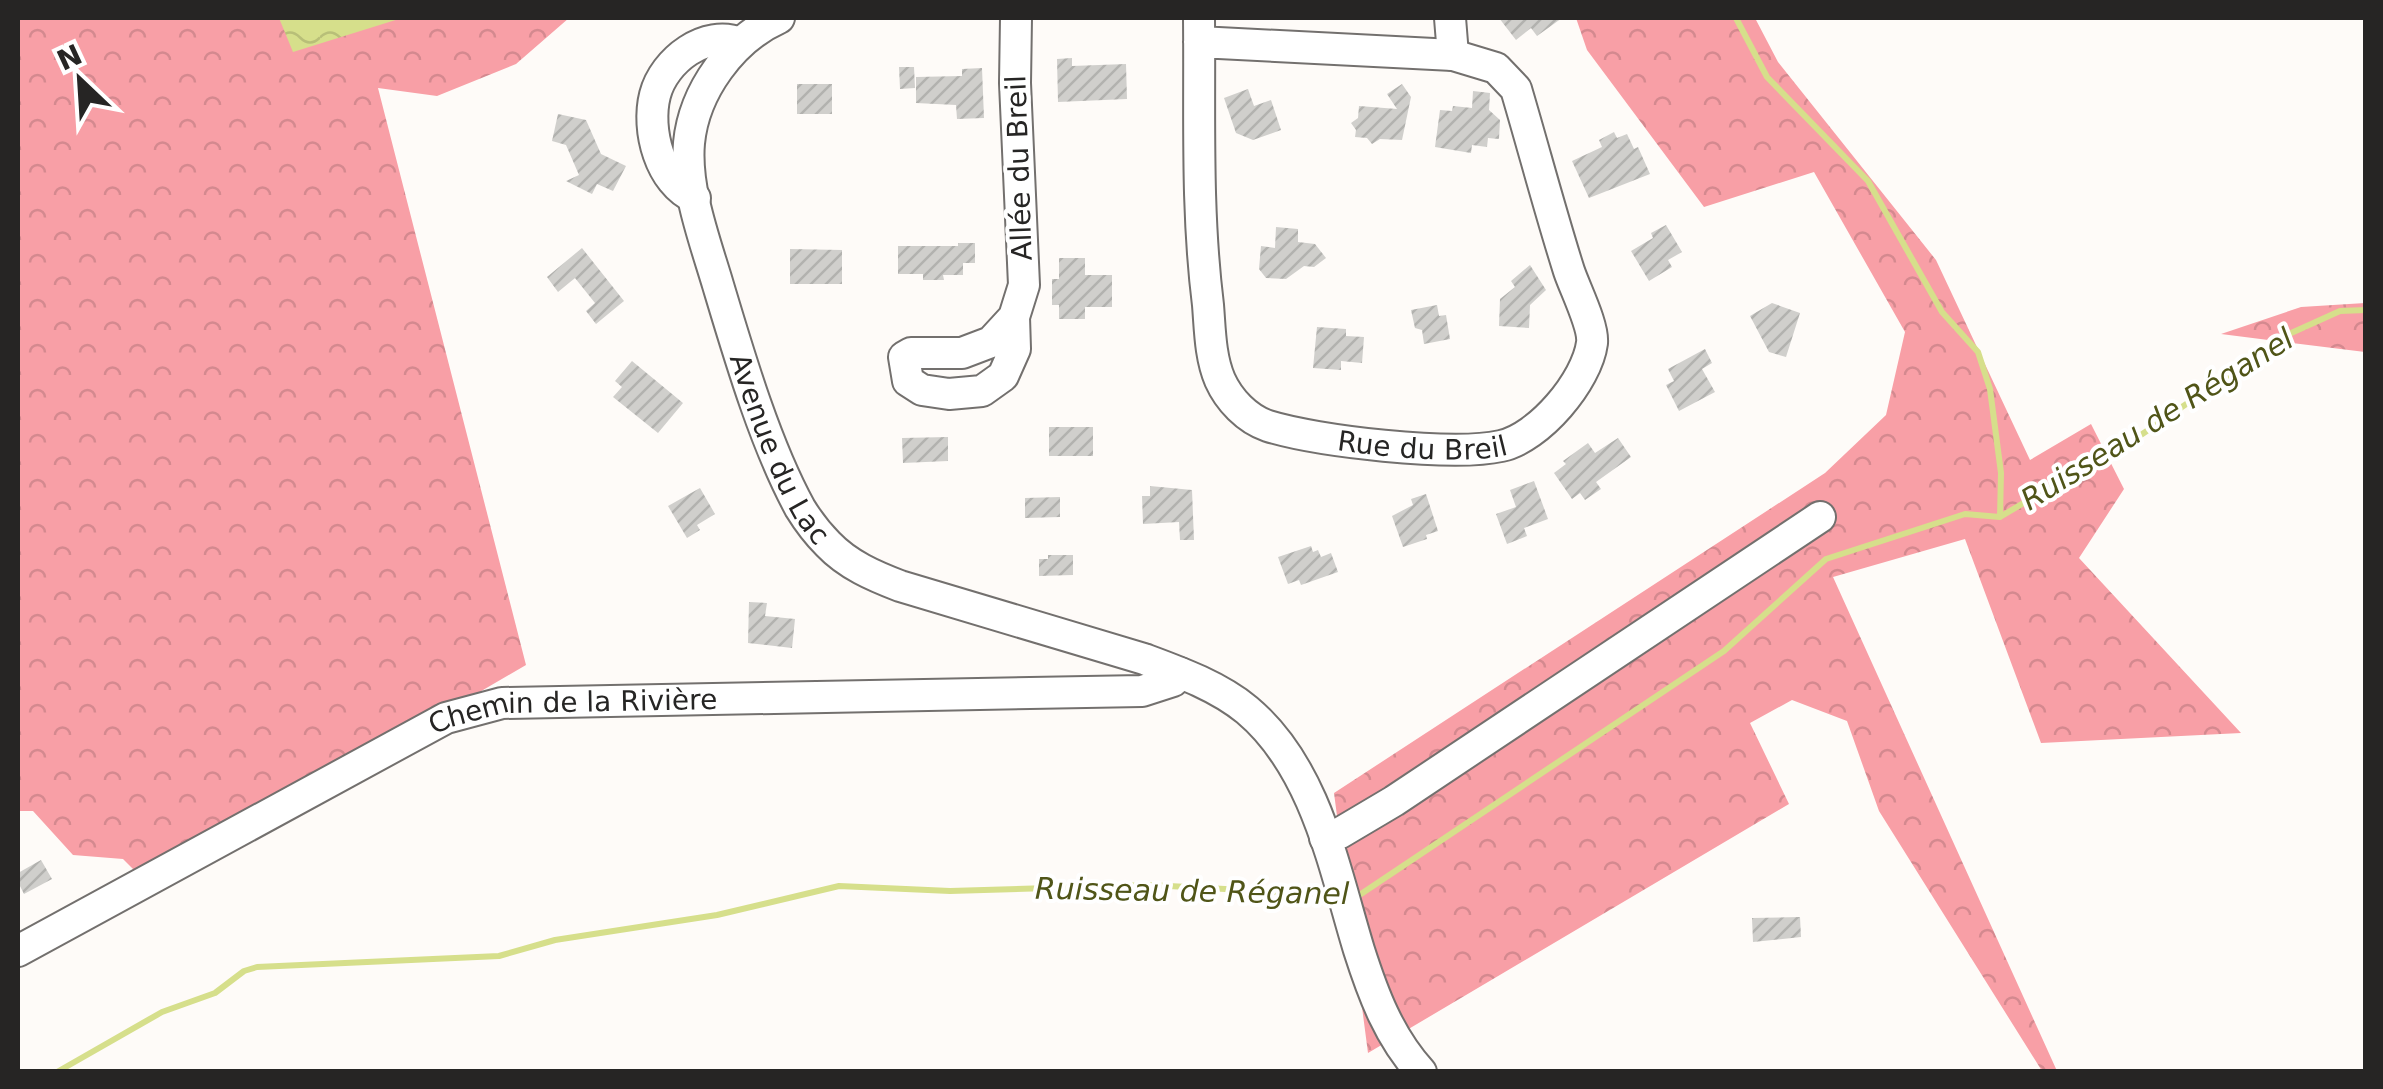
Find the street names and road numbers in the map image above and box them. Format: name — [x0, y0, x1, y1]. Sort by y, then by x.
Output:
street label: Allée du Breil — [999, 75, 1039, 261]
street label: Avenue du Lac — [723, 349, 837, 551]
street label: Rue du Breil — [1336, 424, 1510, 466]
street label: Chemin de la Rivière — [422, 682, 718, 741]

